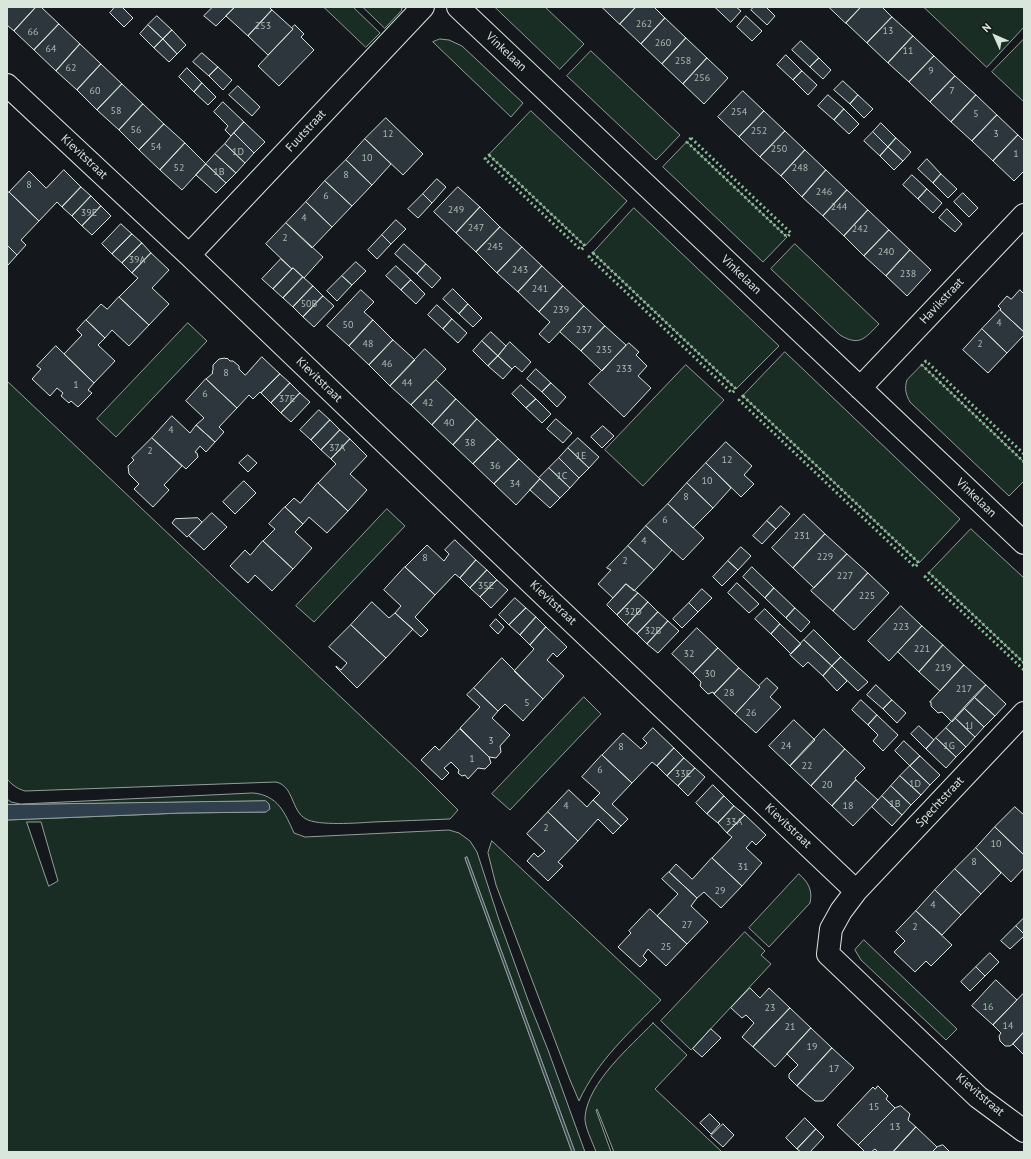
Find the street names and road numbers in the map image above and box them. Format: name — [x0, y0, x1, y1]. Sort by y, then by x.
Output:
street label: Vinkelaan — [483, 30, 529, 74]
street label: Fuutstraat — [283, 107, 329, 155]
street label: Kievitstraat — [58, 132, 110, 182]
street label: Vinkelaan — [718, 252, 764, 298]
street label: Havikstraat — [917, 275, 967, 327]
street label: Kievitstraat — [293, 354, 345, 406]
street label: Vinkelaan — [953, 475, 999, 521]
street label: Kievitstraat — [527, 578, 579, 628]
street label: Spechtstraat — [913, 774, 967, 830]
street label: Kievitstraat — [762, 801, 814, 851]
street label: Kievitstraat — [953, 1071, 1007, 1119]

